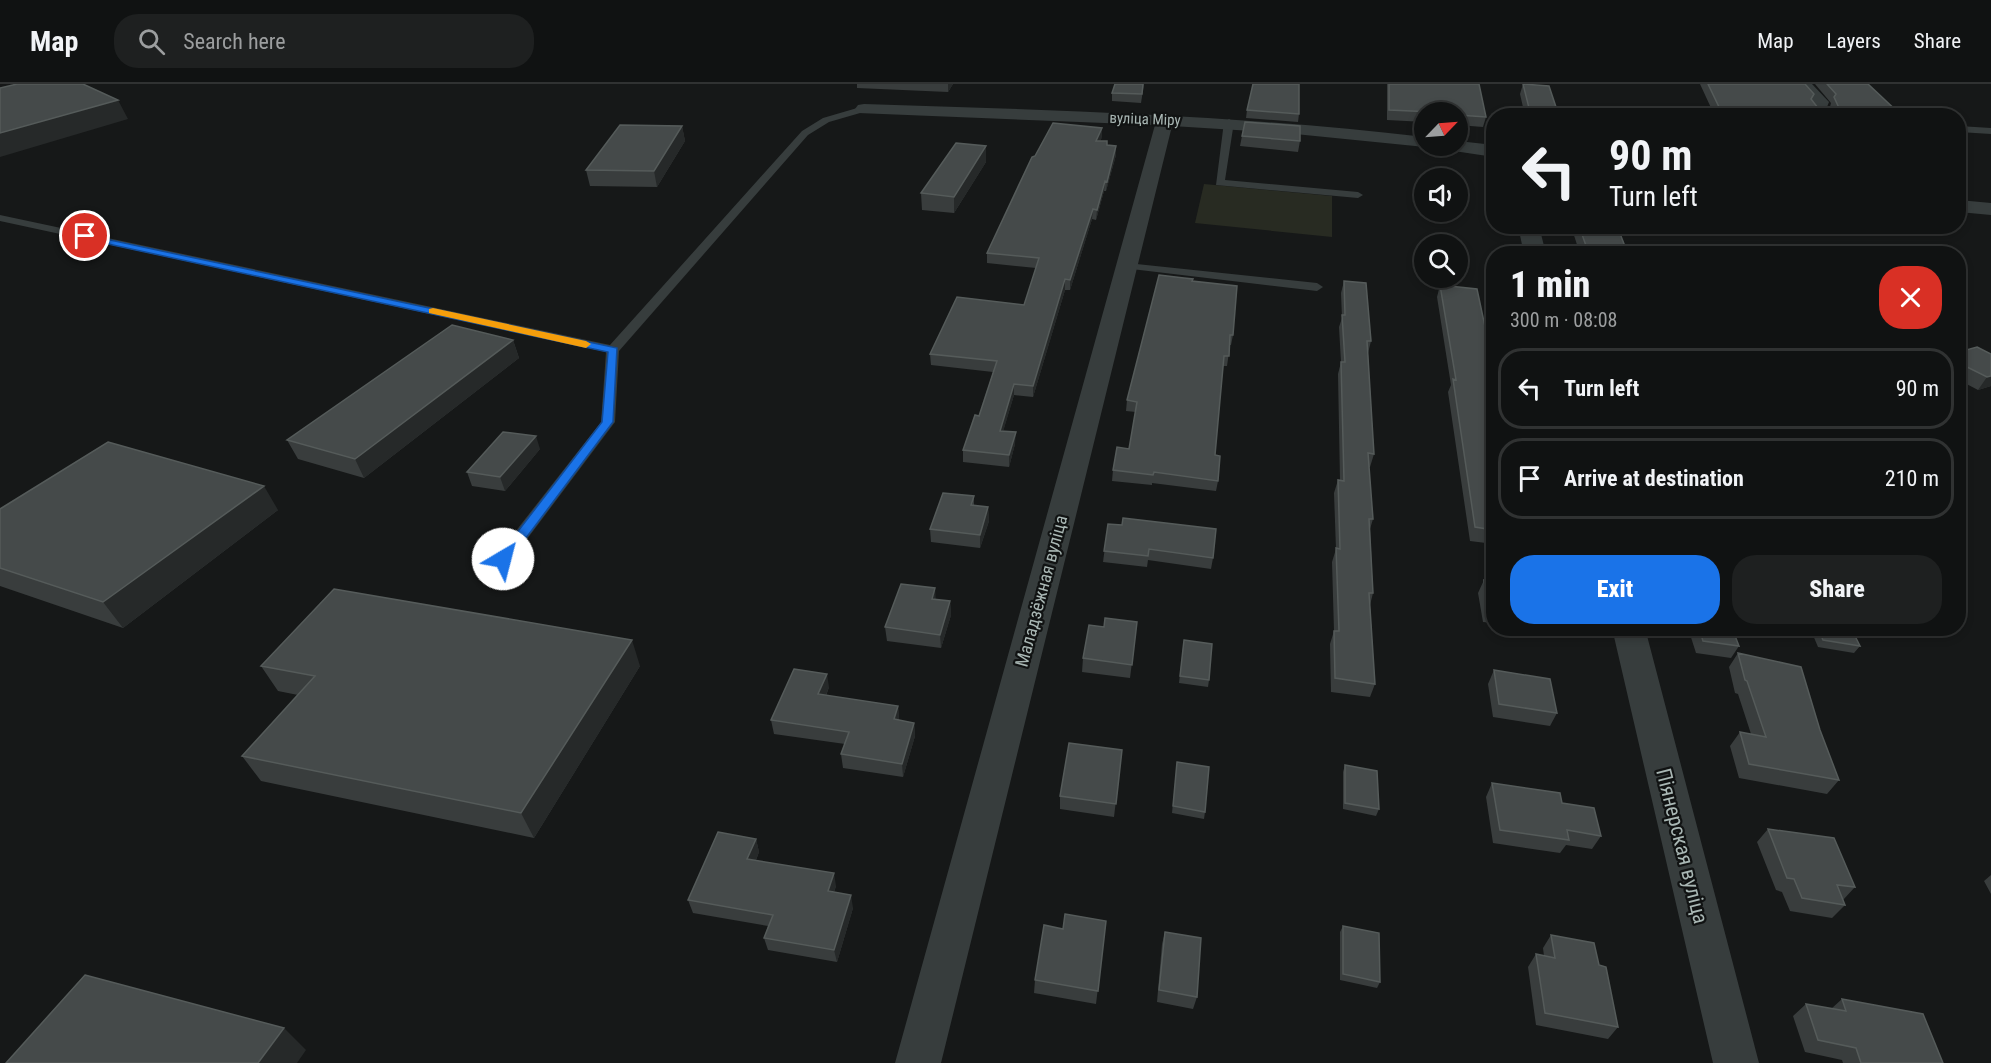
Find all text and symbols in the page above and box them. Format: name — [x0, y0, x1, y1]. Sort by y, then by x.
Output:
search box — [114, 14, 534, 68]
text: Map — [30, 25, 78, 58]
icon: search — [135, 25, 168, 58]
text: Search here — [183, 29, 286, 54]
text: Map — [1757, 29, 1794, 53]
text: Layers — [1827, 29, 1881, 53]
text: Share — [1914, 29, 1961, 53]
north arrow — [1414, 102, 1468, 156]
map controls — [1414, 102, 1468, 288]
street label: вуліца Міру — [1109, 109, 1181, 129]
text: 90 m — [1609, 131, 1692, 180]
icon: left — [1510, 132, 1588, 210]
button: sound — [1414, 168, 1468, 222]
text: Turn left — [1609, 181, 1698, 213]
pin — [59, 210, 110, 261]
icon: arrive — [68, 219, 101, 252]
button: search — [1414, 234, 1468, 288]
text: 1 min — [1510, 264, 1590, 306]
button: close — [1879, 266, 1942, 329]
text: 300 m · 08:08 — [1510, 308, 1617, 332]
icon: left — [1513, 372, 1546, 405]
text: Turn left — [1564, 376, 1639, 401]
text: 90 m — [1896, 376, 1939, 401]
icon: arrive — [1513, 462, 1546, 495]
text: Arrive at destination — [1564, 466, 1744, 491]
text: 210 m — [1885, 466, 1939, 491]
street label: Маладзёжная вуліца — [1011, 513, 1071, 669]
position arrow — [471, 527, 535, 591]
button: Exit — [1510, 555, 1720, 624]
button: Share — [1732, 555, 1942, 624]
street label: Піянерская вуліца — [1651, 766, 1713, 926]

